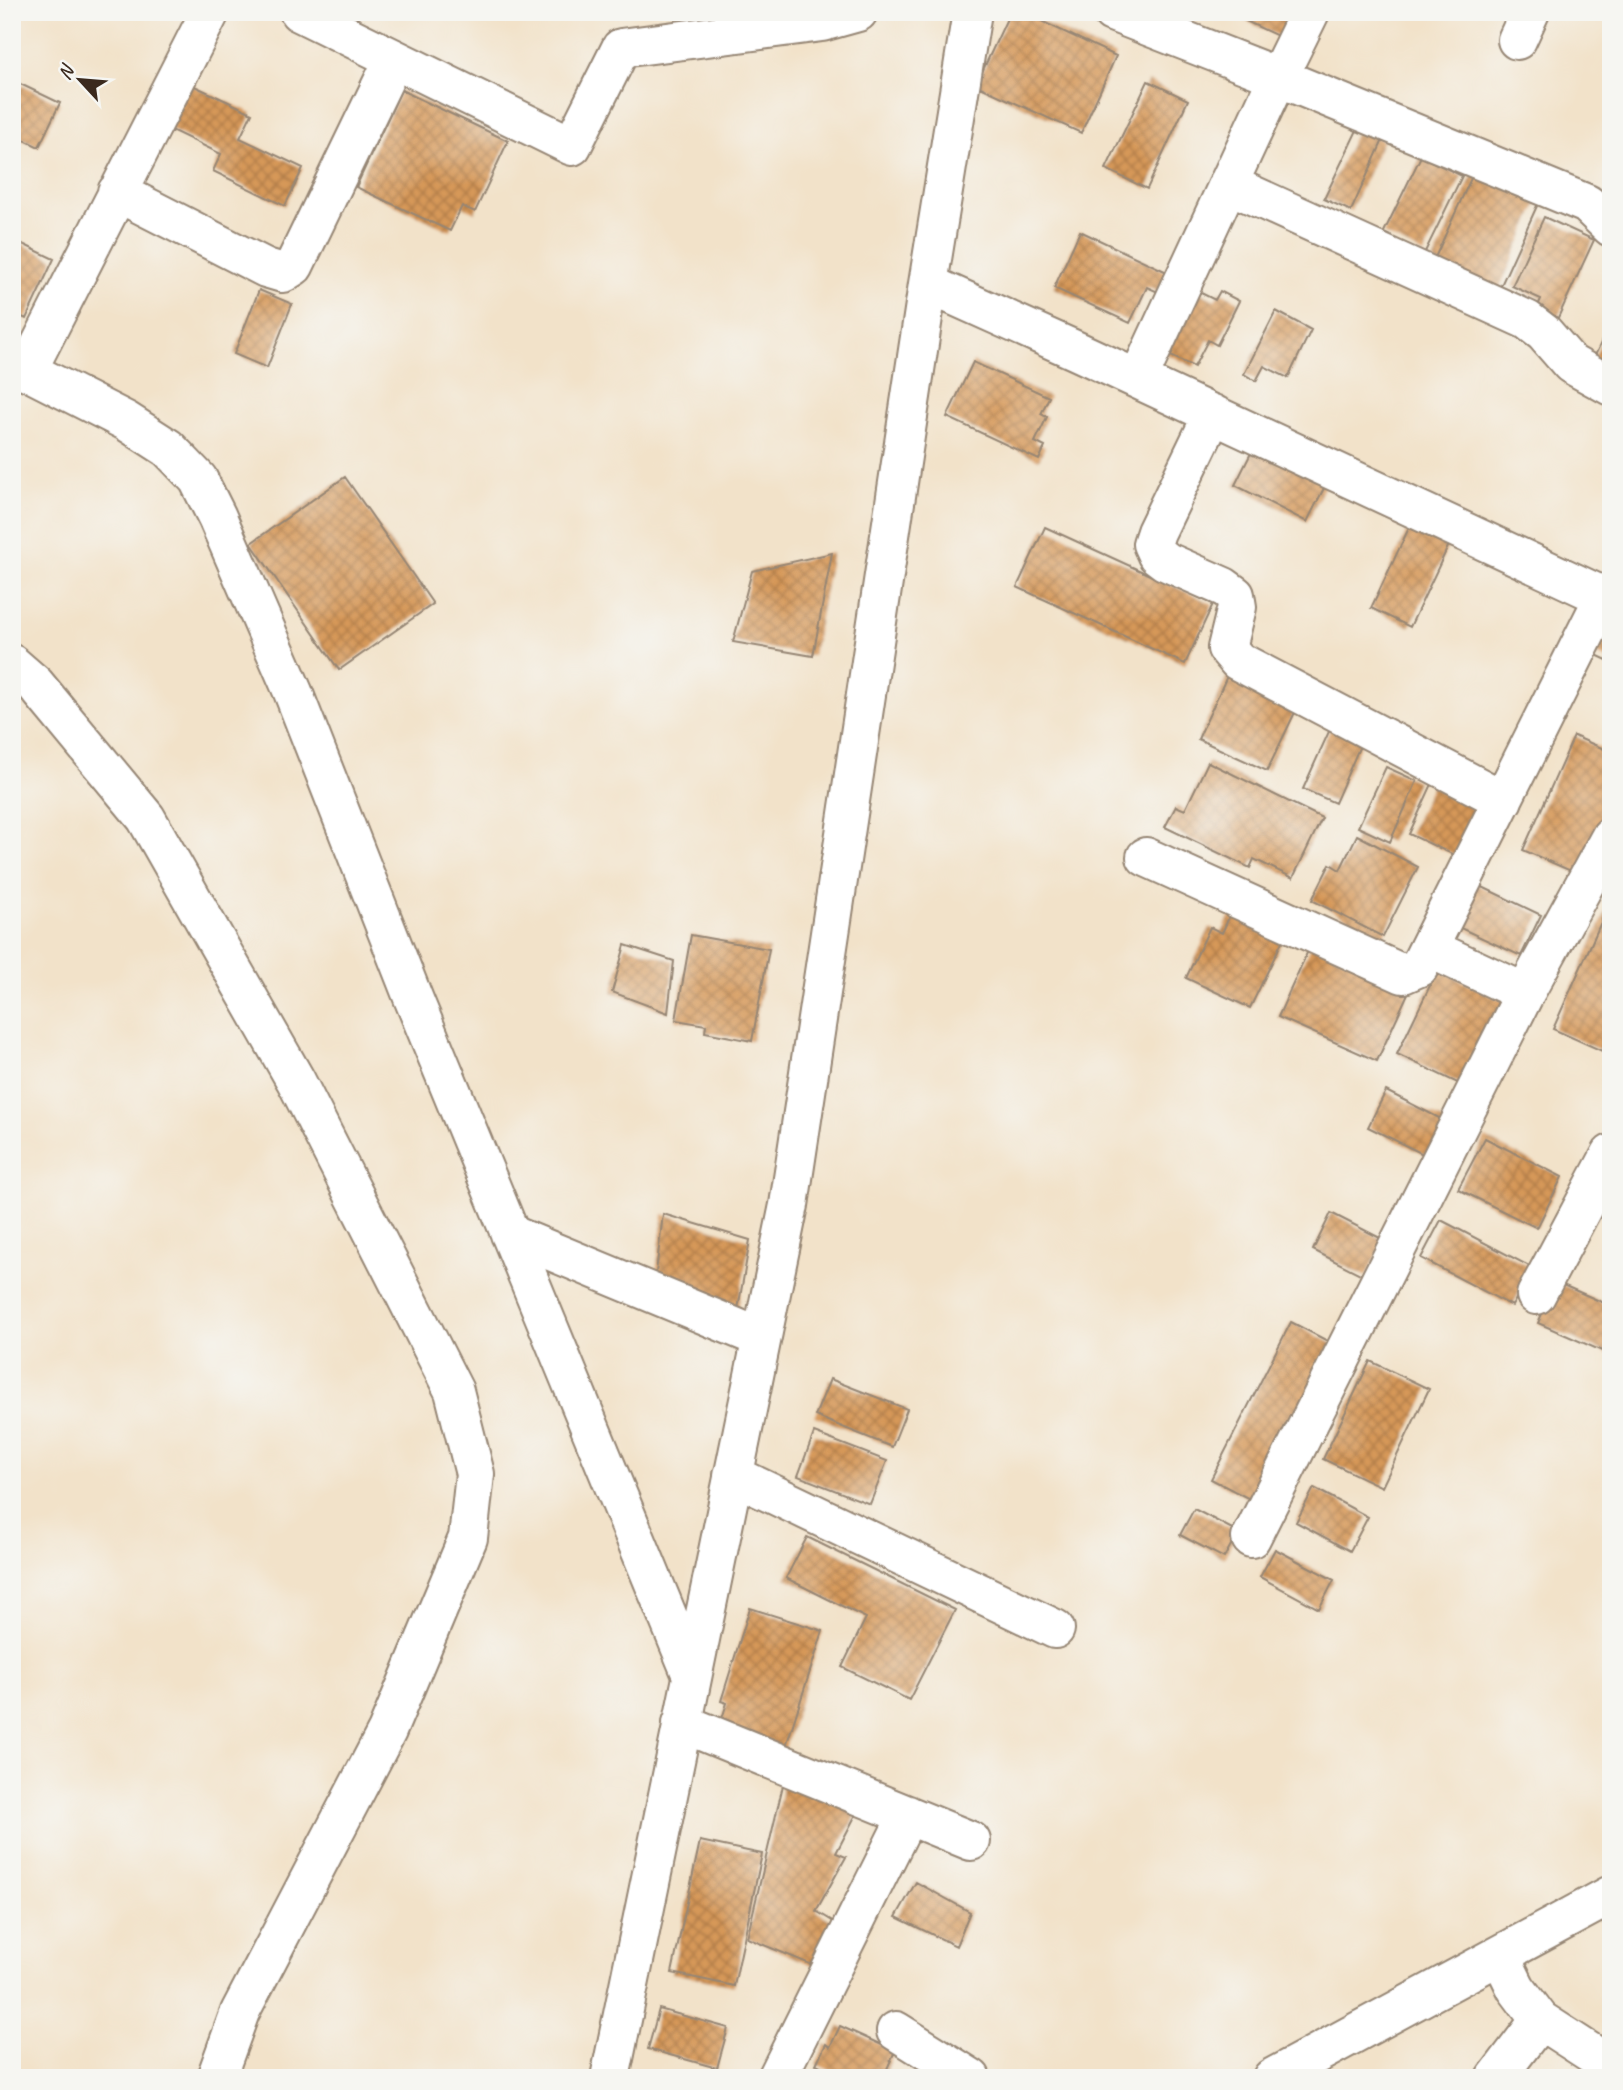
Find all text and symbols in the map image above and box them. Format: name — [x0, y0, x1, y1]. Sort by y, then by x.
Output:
north arrow — [46, 46, 116, 116]
text: N — [52, 60, 80, 84]

